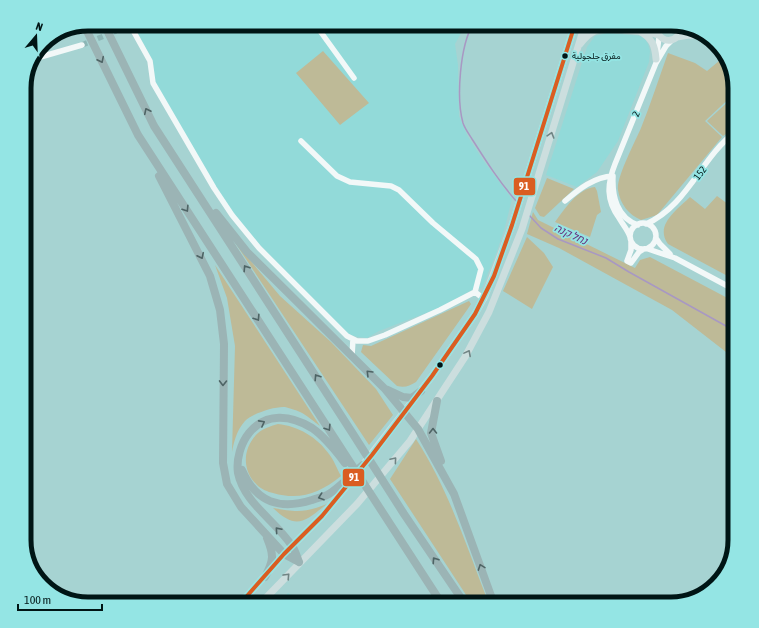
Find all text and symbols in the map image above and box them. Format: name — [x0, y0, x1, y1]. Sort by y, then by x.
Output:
north arrow — [16, 16, 56, 56]
text: N — [34, 20, 44, 33]
marker: مفرق جلجولية — [560, 51, 570, 61]
place label: مفرق جلجولية — [572, 51, 621, 62]
one-way arrow — [96, 56, 104, 64]
one-way arrow — [144, 108, 152, 116]
street label: 2 — [630, 109, 642, 118]
one-way arrow — [546, 131, 555, 138]
street label: 152 — [691, 164, 709, 182]
line badge: 91 — [513, 177, 536, 196]
text: 91 — [519, 180, 529, 192]
one-way arrow — [182, 205, 189, 212]
water label: נחל קנה — [552, 221, 590, 248]
one-way arrow — [196, 252, 204, 259]
one-way arrow — [243, 265, 251, 272]
one-way arrow — [252, 314, 259, 321]
one-way arrow — [463, 350, 470, 357]
unlabelled marker — [435, 360, 445, 370]
one-way arrow — [367, 370, 374, 378]
one-way arrow — [315, 375, 322, 382]
one-way arrow — [219, 380, 227, 386]
one-way arrow — [258, 420, 265, 427]
one-way arrow — [323, 423, 330, 430]
one-way arrow — [429, 428, 437, 434]
one-way arrow — [390, 457, 397, 465]
line badge: 91 — [342, 468, 365, 487]
text: 91 — [349, 471, 359, 483]
one-way arrow — [318, 492, 325, 500]
one-way arrow — [276, 527, 283, 535]
one-way arrow — [432, 557, 440, 564]
one-way arrow — [477, 564, 485, 571]
one-way arrow — [282, 573, 290, 581]
scale bar — [18, 586, 102, 612]
text: 100 m — [24, 593, 51, 607]

